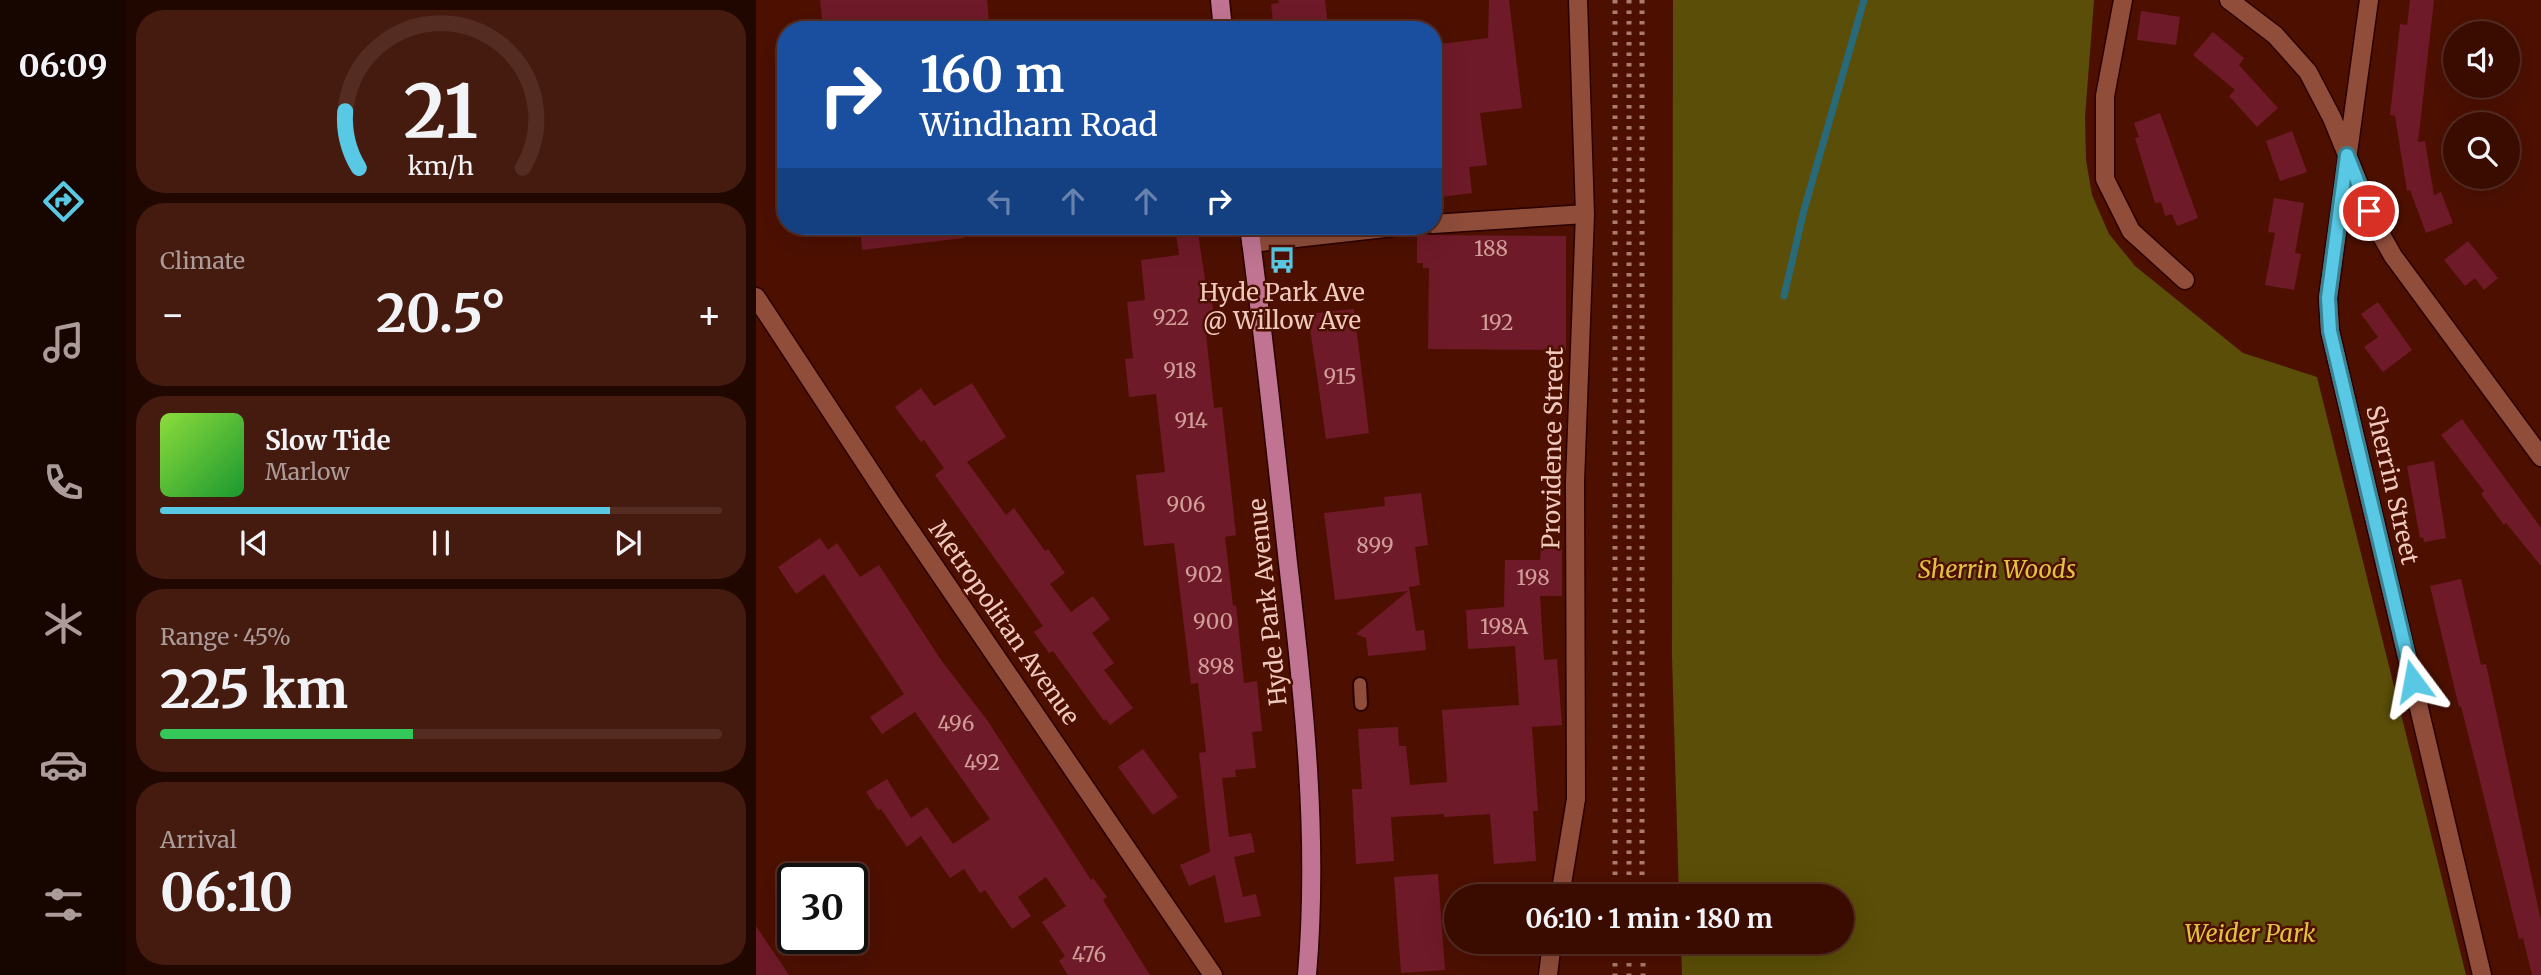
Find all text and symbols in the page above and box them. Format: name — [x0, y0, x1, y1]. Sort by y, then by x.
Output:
map controls — [2443, 21, 2520, 189]
button: sound — [2443, 21, 2520, 98]
text: 160 m — [920, 44, 1064, 105]
text: 06:09 — [19, 46, 107, 86]
icon: right — [805, 49, 896, 140]
text: 21 — [404, 66, 478, 158]
text: Windham Road — [920, 105, 1158, 145]
button: search — [2443, 112, 2520, 189]
text: km/h — [408, 149, 474, 181]
icon: directions — [39, 177, 88, 226]
pin — [2339, 181, 2399, 241]
icon: left — [981, 182, 1019, 220]
icon: ahead — [1054, 182, 1092, 220]
icon: ahead — [1127, 182, 1165, 220]
icon: right — [1200, 182, 1238, 220]
icon: arrive — [2350, 192, 2388, 230]
house number: 188 — [1474, 235, 1508, 262]
bus stop icon: Hyde Park Ave @ Willow Ave — [1267, 245, 1297, 275]
text: Climate — [160, 246, 245, 275]
place label: Hyde Park Ave @ Willow Ave — [1199, 277, 1365, 336]
text: 20.5° — [376, 281, 506, 346]
text: − — [160, 291, 185, 338]
text: + — [697, 291, 722, 338]
house number: 922 — [1153, 304, 1189, 331]
house number: 192 — [1480, 309, 1514, 336]
icon: music — [39, 318, 88, 367]
street label: Providence Street — [1535, 346, 1570, 550]
house number: 918 — [1163, 357, 1197, 384]
house number: 915 — [1323, 363, 1357, 390]
street label: Sherrin Street — [2359, 402, 2426, 568]
house number: 914 — [1174, 407, 1208, 434]
text: Slow Tide — [265, 424, 391, 457]
text: Marlow — [265, 457, 350, 486]
icon: phone — [39, 458, 88, 507]
house number: 906 — [1167, 491, 1205, 518]
street label: Hyde Park Avenue — [1241, 497, 1294, 707]
street label: Metropolitan Avenue — [922, 515, 1087, 731]
icon: previous — [235, 524, 273, 562]
icon: pause — [422, 524, 460, 562]
icon: next — [609, 524, 647, 562]
house number: 899 — [1356, 532, 1394, 559]
park label: Sherrin Woods — [1918, 554, 2076, 585]
house number: 902 — [1185, 561, 1223, 588]
house number: 198 — [1516, 564, 1550, 591]
icon: climate — [39, 599, 88, 648]
house number: 900 — [1193, 608, 1233, 635]
house number: 198A — [1480, 613, 1528, 640]
text: Range · 45% — [160, 622, 291, 651]
position arrow — [2376, 644, 2450, 718]
house number: 898 — [1197, 653, 1235, 680]
text: 225 km — [160, 657, 348, 722]
house number: 496 — [938, 710, 974, 737]
icon: car — [39, 740, 88, 789]
house number: 492 — [964, 749, 1000, 776]
text: Arrival — [160, 825, 237, 854]
text: 06:10 — [160, 860, 293, 925]
speed limit sign: 30 — [777, 863, 868, 954]
icon: filters — [39, 880, 88, 929]
text: 06:10 · 1 min · 180 m — [1525, 902, 1773, 935]
park label: Weider Park — [2184, 918, 2316, 949]
house number: 476 — [1072, 941, 1106, 968]

